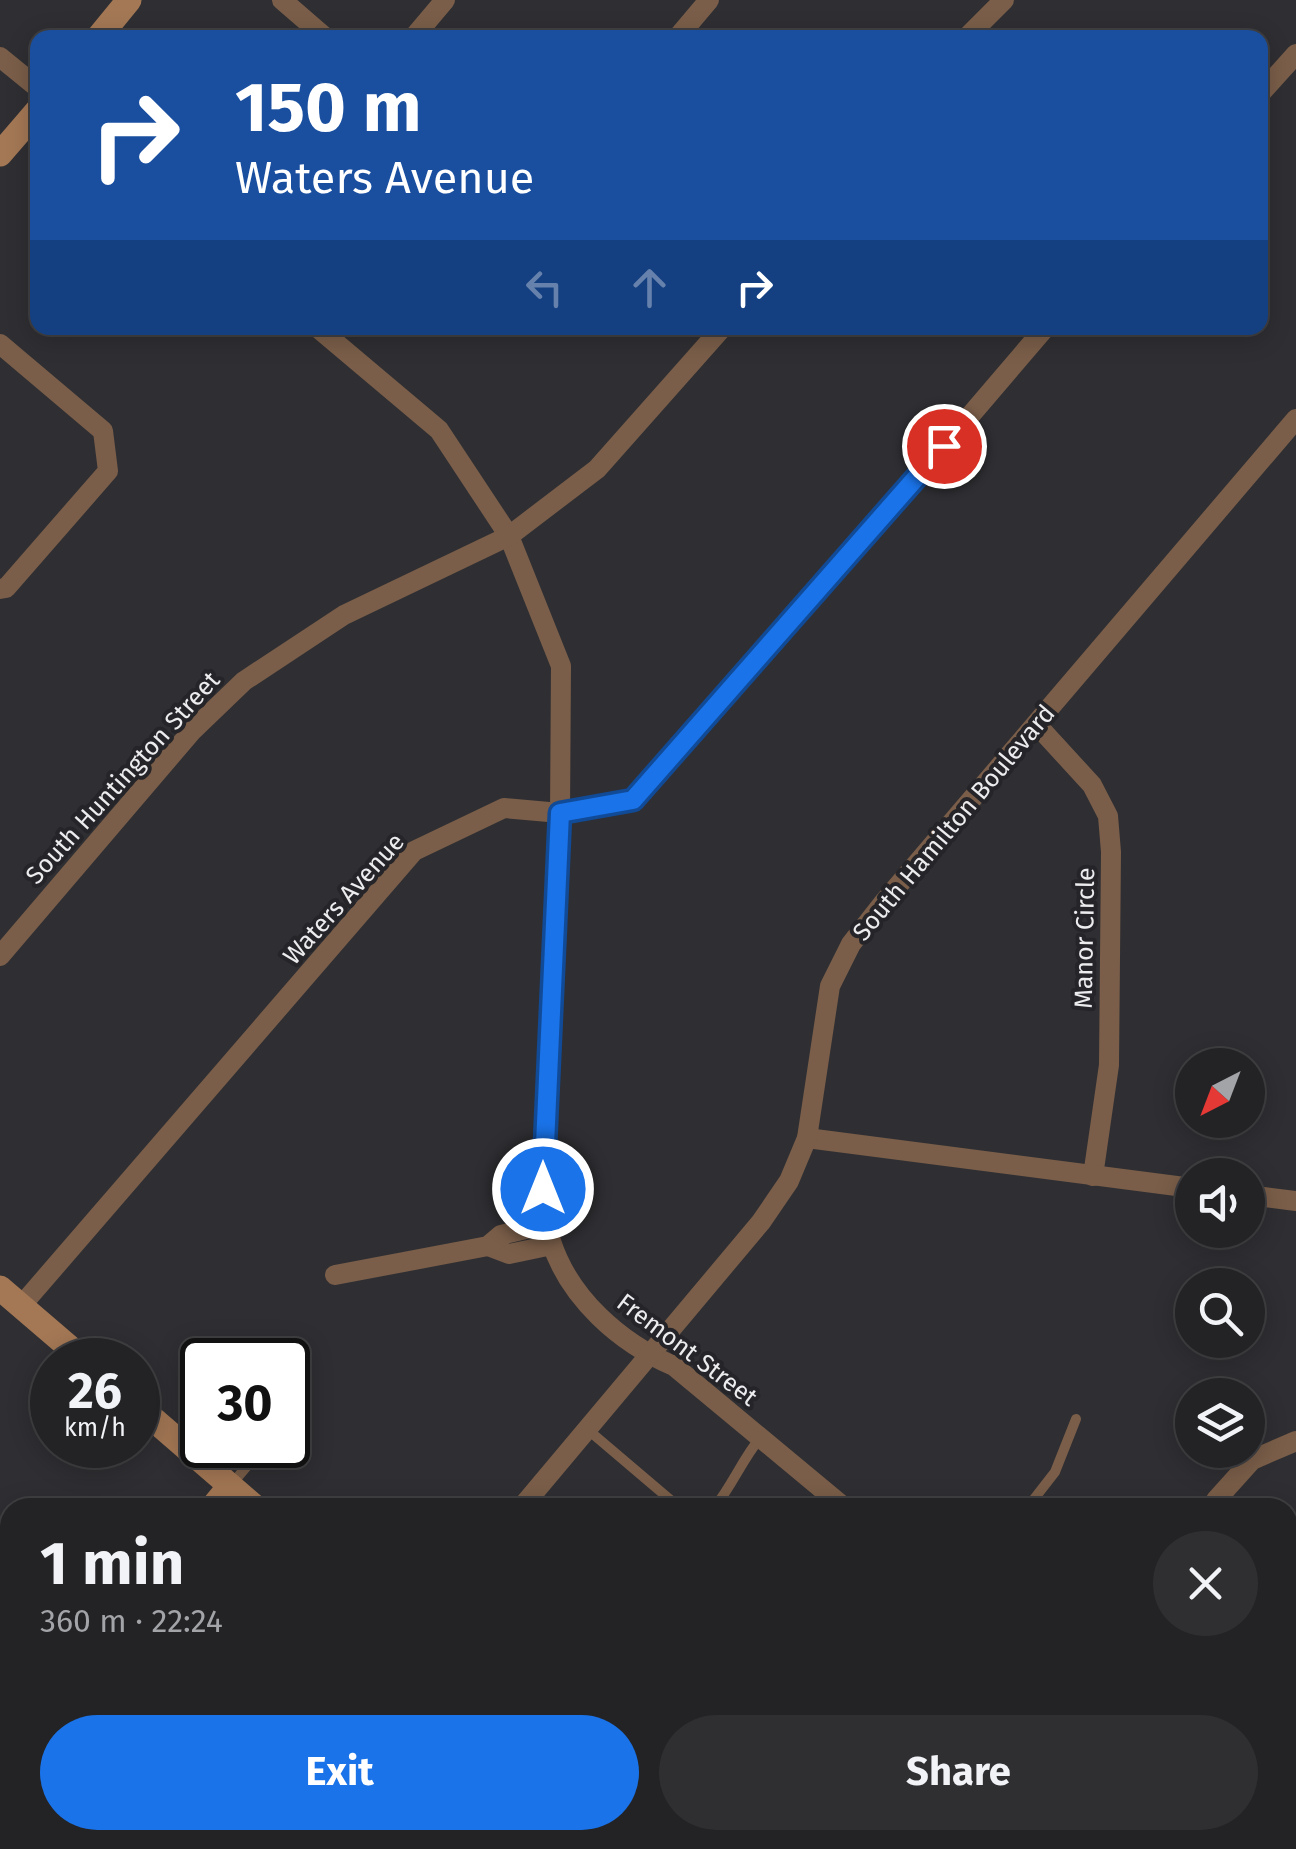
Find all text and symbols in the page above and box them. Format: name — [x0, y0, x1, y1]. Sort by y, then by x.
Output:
text: 150 m — [235, 66, 422, 150]
icon: right — [70, 70, 200, 200]
text: Waters Avenue — [235, 151, 534, 205]
icon: left — [517, 260, 572, 315]
icon: ahead — [622, 260, 677, 315]
icon: right — [727, 260, 782, 315]
pin — [902, 404, 987, 489]
icon: arrive — [917, 419, 972, 474]
street label: South Huntington Street — [20, 665, 227, 890]
street label: South Hamilton Boulevard — [847, 699, 1061, 947]
street label: Waters Avenue — [277, 827, 411, 971]
street label: Manor Circle — [1069, 867, 1101, 1009]
north arrow — [1175, 1048, 1265, 1138]
map controls — [1175, 1048, 1265, 1468]
position arrow — [491, 1137, 595, 1241]
button: sound — [1175, 1158, 1265, 1248]
button: search — [1175, 1268, 1265, 1358]
street label: Fremont Street — [611, 1287, 764, 1413]
speed limit sign: 30 — [180, 1338, 310, 1468]
text: 26 — [68, 1361, 122, 1421]
button: layers — [1175, 1378, 1265, 1468]
text: km/h — [64, 1413, 126, 1443]
text: 1 min — [40, 1528, 184, 1600]
button: close — [1153, 1531, 1258, 1636]
text: 360 m · 22:24 — [40, 1602, 223, 1640]
button: Exit — [40, 1715, 639, 1830]
button: Share — [659, 1715, 1258, 1830]

